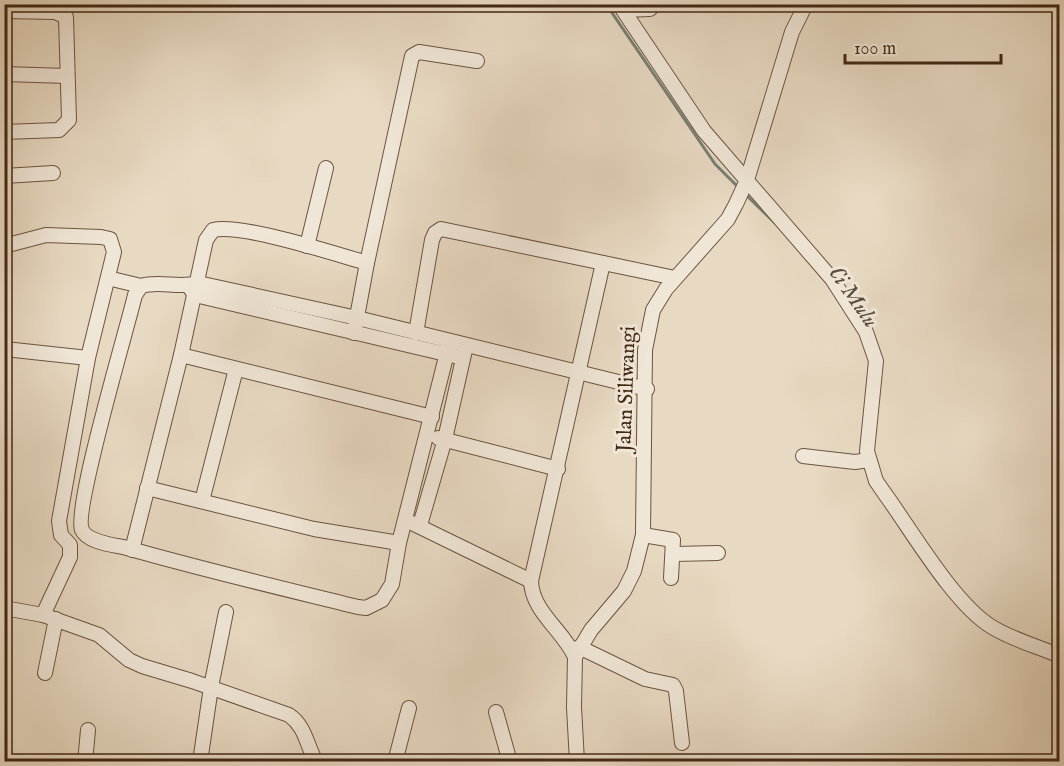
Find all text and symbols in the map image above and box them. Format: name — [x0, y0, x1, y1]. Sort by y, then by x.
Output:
scale bar — [845, 27, 1001, 65]
text: 100 m — [854, 38, 896, 61]
water label: Ci Mulu — [822, 261, 884, 333]
street label: Jalan Siliwangi — [611, 325, 643, 455]

